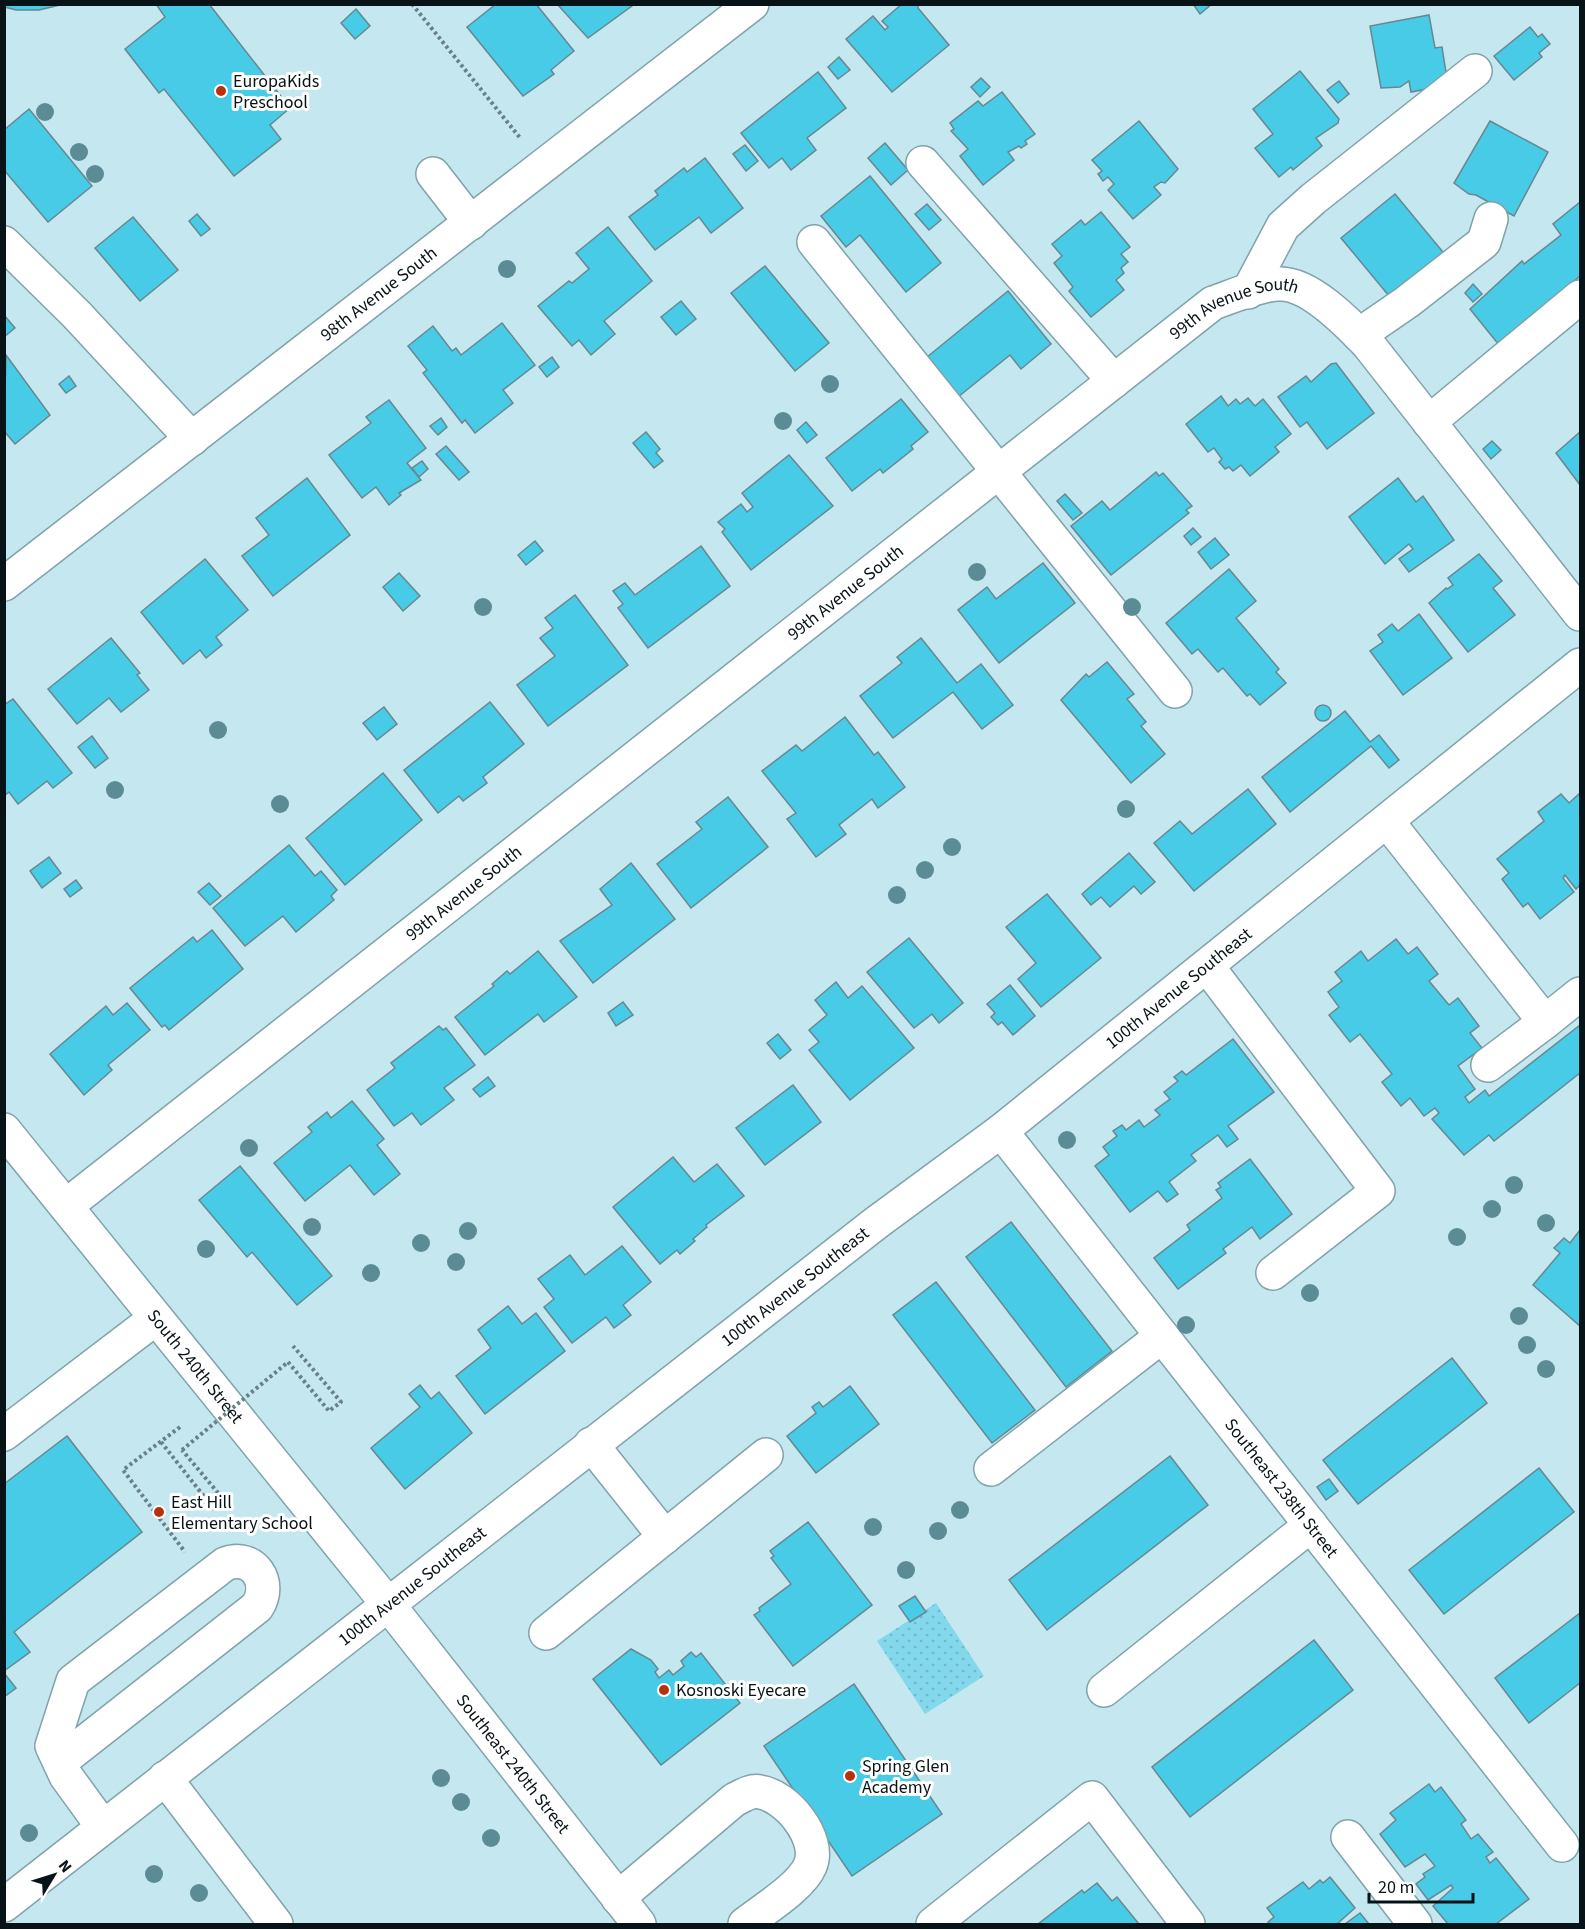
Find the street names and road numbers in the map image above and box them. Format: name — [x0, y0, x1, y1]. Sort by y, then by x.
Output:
street label: 98th Avenue South — [315, 241, 443, 347]
street label: 99th Avenue South — [1164, 272, 1302, 346]
street label: 99th Avenue South — [782, 539, 909, 646]
street label: 99th Avenue South — [401, 840, 527, 947]
street label: 100th Avenue Southeast — [1100, 922, 1257, 1055]
street label: 100th Avenue Southeast — [716, 1221, 874, 1353]
street label: South 240th Street — [141, 1304, 249, 1429]
street label: Southeast 238th Street — [1218, 1413, 1344, 1563]
street label: 100th Avenue Southeast — [333, 1520, 492, 1652]
street label: Southeast 240th Street — [450, 1689, 576, 1839]

